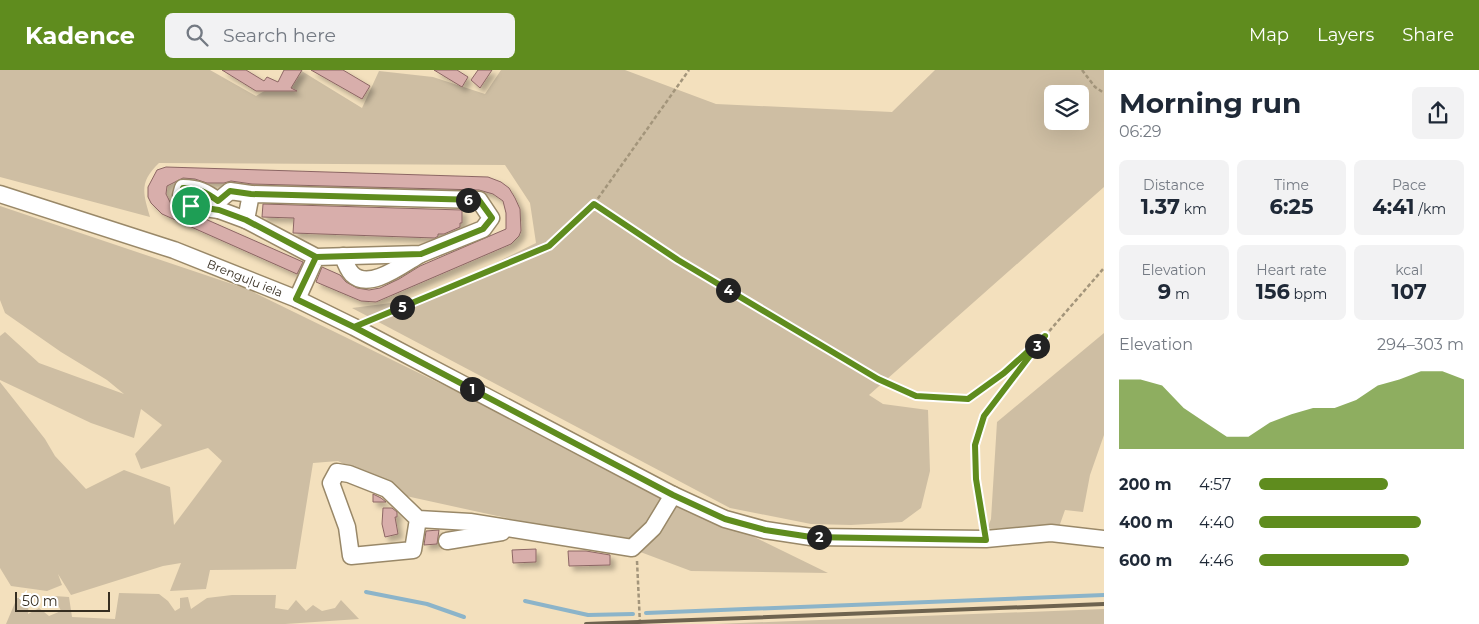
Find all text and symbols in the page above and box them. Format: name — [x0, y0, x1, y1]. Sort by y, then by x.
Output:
search box — [165, 13, 515, 58]
text: Kadence — [25, 21, 135, 50]
icon: search — [183, 21, 211, 49]
text: Search here — [223, 24, 336, 47]
text: Map — [1249, 24, 1289, 46]
text: Layers — [1317, 24, 1374, 46]
text: Share — [1402, 24, 1454, 46]
map controls — [1044, 85, 1089, 130]
button: layers — [1044, 85, 1089, 130]
text: Morning run — [1119, 86, 1301, 120]
button: share — [1412, 87, 1464, 139]
text: 06:29 — [1119, 122, 1162, 141]
text: Distance — [1143, 176, 1205, 194]
text: Time — [1274, 176, 1309, 194]
text: Pace — [1392, 176, 1426, 194]
pin — [170, 185, 212, 227]
pin: 6 — [456, 188, 480, 212]
text: 6 — [464, 191, 473, 209]
icon: arrive — [177, 192, 205, 220]
text: 1.37 — [1141, 194, 1180, 219]
text: 6:25 — [1270, 194, 1313, 219]
text: 4:41 — [1372, 194, 1415, 219]
text: km — [1180, 200, 1207, 218]
text: /km — [1415, 200, 1446, 218]
street label: Brenguļu iela — [205, 256, 285, 300]
text: Elevation — [1141, 261, 1206, 279]
text: Heart rate — [1256, 261, 1327, 279]
text: kcal — [1395, 261, 1423, 279]
pin: 4 — [716, 278, 740, 302]
text: 9 — [1158, 279, 1171, 304]
text: 156 — [1256, 279, 1290, 304]
text: 107 — [1391, 279, 1427, 304]
text: 4 — [724, 281, 733, 299]
text: m — [1171, 285, 1190, 303]
text: bpm — [1290, 285, 1327, 303]
pin: 5 — [390, 294, 414, 320]
text: 5 — [398, 298, 407, 316]
pin: 3 — [1024, 334, 1050, 358]
text: Elevation — [1119, 335, 1193, 354]
text: 294–303 m — [1377, 335, 1464, 354]
text: 3 — [1033, 337, 1042, 355]
pin: 1 — [460, 376, 484, 402]
text: 1 — [470, 380, 475, 398]
text: 200 m — [1119, 475, 1171, 494]
text: 4:57 — [1199, 475, 1231, 494]
text: 400 m — [1119, 513, 1173, 532]
text: 4:40 — [1199, 513, 1234, 532]
pin: 2 — [806, 524, 832, 550]
text: 2 — [815, 528, 824, 546]
text: 600 m — [1119, 551, 1172, 570]
text: 4:46 — [1199, 551, 1233, 570]
scale bar — [15, 589, 110, 612]
text: 50 m — [22, 592, 58, 610]

